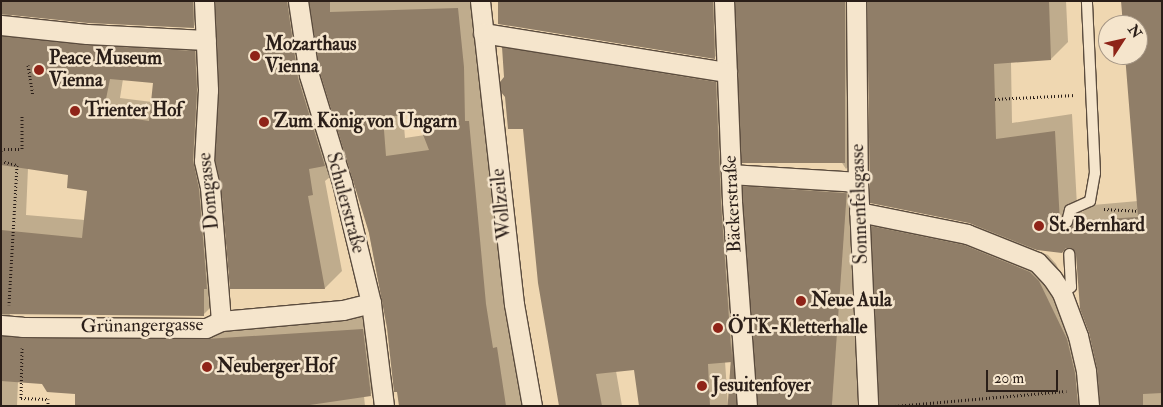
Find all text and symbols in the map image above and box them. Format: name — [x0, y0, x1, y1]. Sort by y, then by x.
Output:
north arrow — [1098, 15, 1148, 65]
text: N — [1124, 22, 1145, 42]
place label: Mozarthaus Vienna — [265, 34, 357, 78]
place label: Peace Museum Vienna — [49, 48, 162, 92]
marker: Mozarthaus Vienna — [249, 50, 261, 62]
marker: Peace Museum Vienna — [33, 64, 45, 76]
place label: Trienter Hof — [85, 100, 183, 122]
marker: Trienter Hof — [69, 105, 81, 117]
place label: Zum König von Ungarn — [274, 111, 457, 133]
marker: Zum König von Ungarn — [258, 116, 270, 128]
street label: Sonnenfelsgasse — [847, 143, 873, 265]
street label: Schulerstraße — [321, 150, 369, 256]
street label: Domgasse — [194, 151, 224, 231]
street label: Bäckerstraße — [719, 155, 747, 253]
street label: Wollzeile — [487, 167, 517, 241]
place label: St. Bernhard — [1049, 215, 1145, 237]
marker: St. Bernhard — [1033, 220, 1045, 232]
place label: Neue Aula — [811, 290, 892, 312]
marker: Neue Aula — [795, 295, 807, 307]
street label: Grünangergasse — [80, 314, 204, 338]
place label: ÖTK-Kletterhalle — [728, 317, 868, 339]
marker: ÖTK-Kletterhalle — [712, 322, 724, 334]
place label: Neuberger Hof — [217, 356, 335, 378]
scale bar — [988, 360, 1060, 392]
marker: Neuberger Hof — [201, 361, 213, 373]
text: 20 m — [994, 369, 1024, 388]
place label: Jesuitenfoyer — [712, 375, 811, 397]
marker: Jesuitenfoyer — [696, 380, 708, 392]

